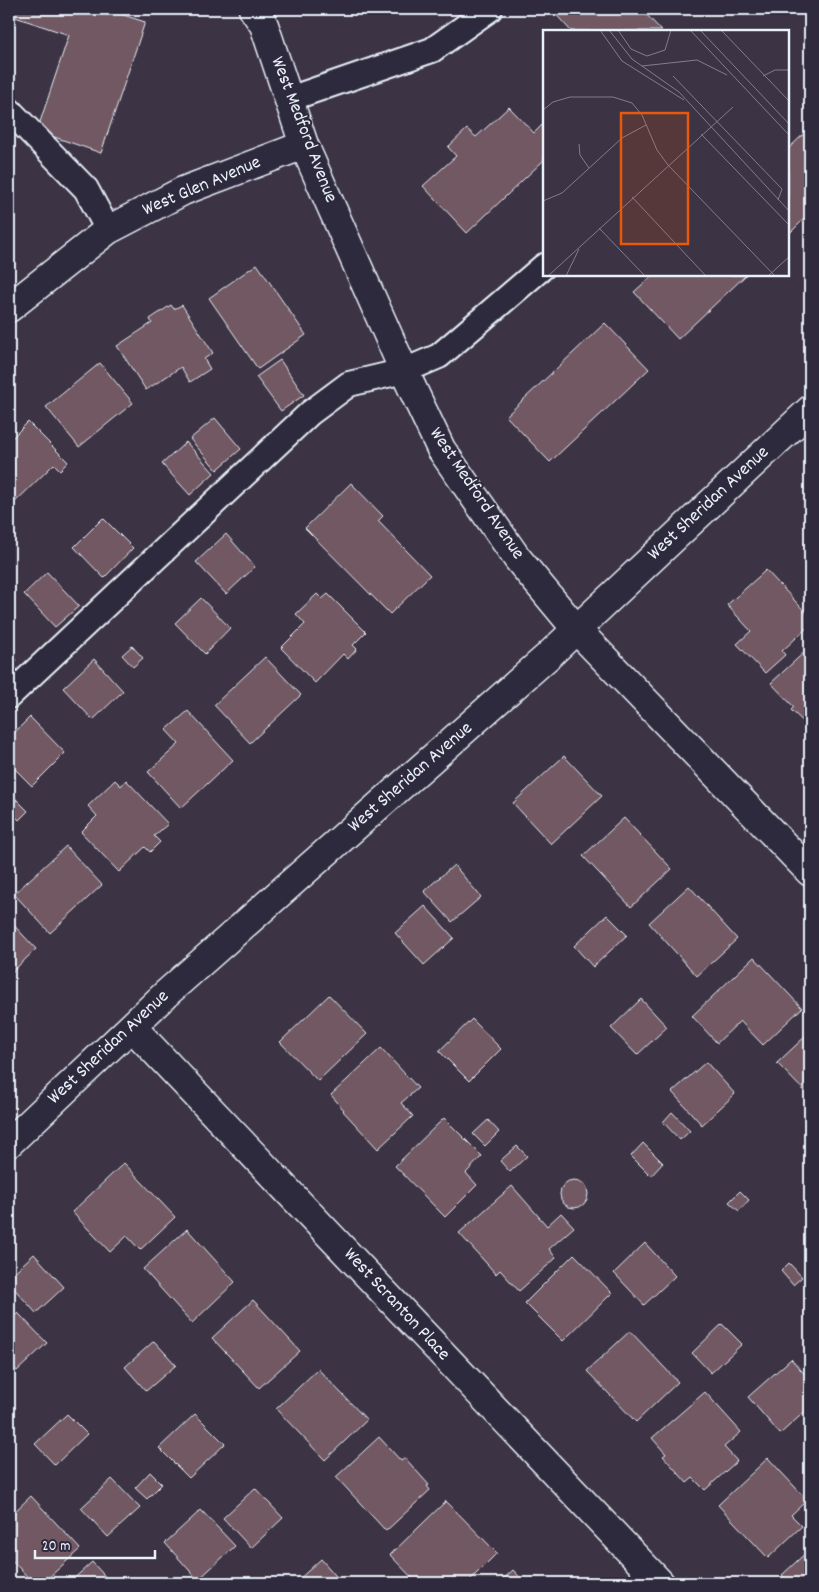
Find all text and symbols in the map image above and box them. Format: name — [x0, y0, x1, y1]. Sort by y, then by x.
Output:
inset map — [543, 30, 789, 276]
street label: West Medford Avenue — [263, 53, 343, 207]
street label: West Glen Avenue — [139, 150, 265, 224]
street label: West Medford Avenue — [422, 422, 530, 566]
street label: West Sheridan Avenue — [642, 440, 776, 568]
street label: West Sheridan Avenue — [343, 716, 479, 840]
street label: West Sheridan Avenue — [42, 984, 176, 1112]
street label: West Scranton Place — [336, 1242, 456, 1368]
scale bar — [35, 1527, 155, 1559]
text: 20 m — [42, 1536, 70, 1558]

